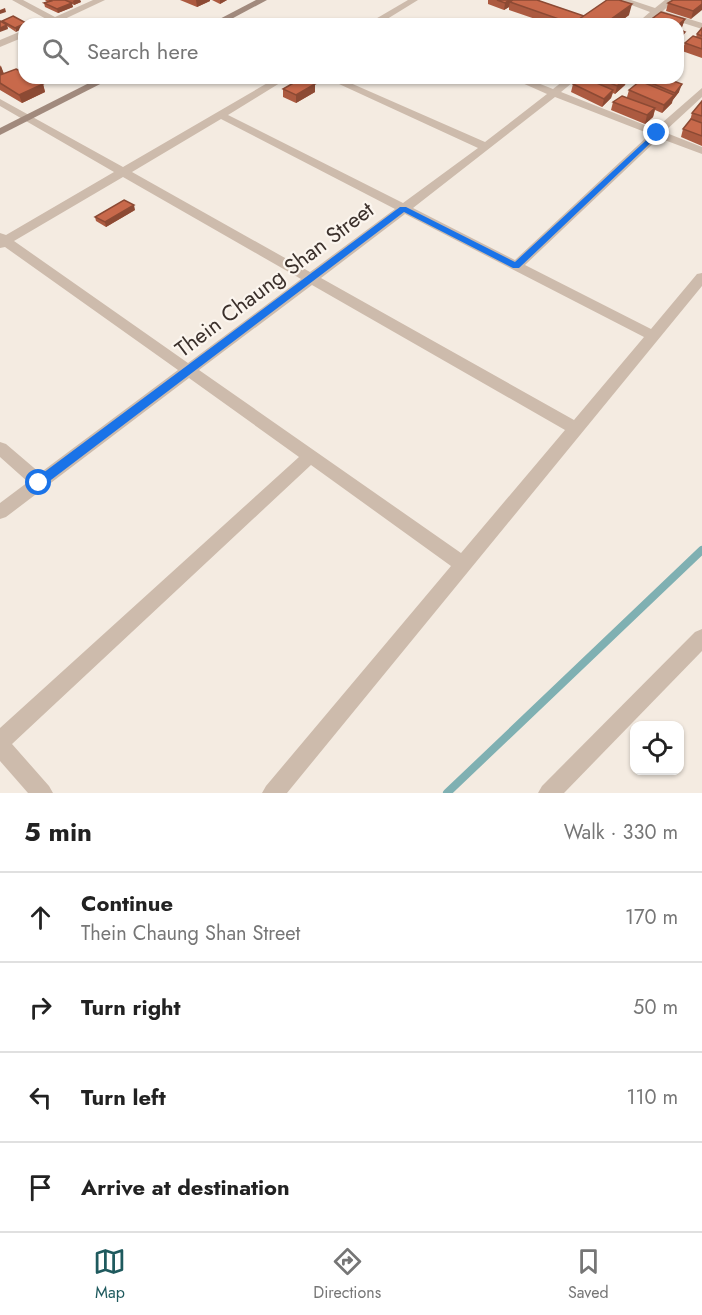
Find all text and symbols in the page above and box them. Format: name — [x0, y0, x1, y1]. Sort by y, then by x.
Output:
search box — [18, 18, 684, 84]
icon: search — [39, 35, 72, 68]
text: Search here — [87, 35, 198, 67]
route end — [643, 119, 669, 145]
street label: Thein Chaung Shan Street — [168, 193, 381, 364]
route start — [25, 469, 51, 495]
map controls — [630, 721, 684, 775]
button: locate — [630, 721, 684, 775]
text: 5 min — [24, 813, 92, 851]
text: Walk · 330 m — [564, 818, 678, 847]
text: Continue — [81, 887, 173, 919]
icon: ahead — [24, 901, 57, 934]
text: 170 m — [625, 903, 678, 932]
text: Thein Chaung Shan Street — [81, 919, 300, 948]
icon: right — [24, 991, 57, 1024]
text: Turn right — [81, 991, 181, 1023]
text: 50 m — [633, 993, 678, 1022]
icon: left — [24, 1081, 57, 1114]
text: Turn left — [81, 1081, 166, 1113]
text: 110 m — [626, 1083, 678, 1112]
icon: arrive — [24, 1171, 57, 1204]
text: Arrive at destination — [81, 1171, 290, 1203]
tab: Map — [93, 1245, 126, 1304]
tab: Directions — [313, 1245, 381, 1304]
tab: Saved — [568, 1245, 609, 1304]

